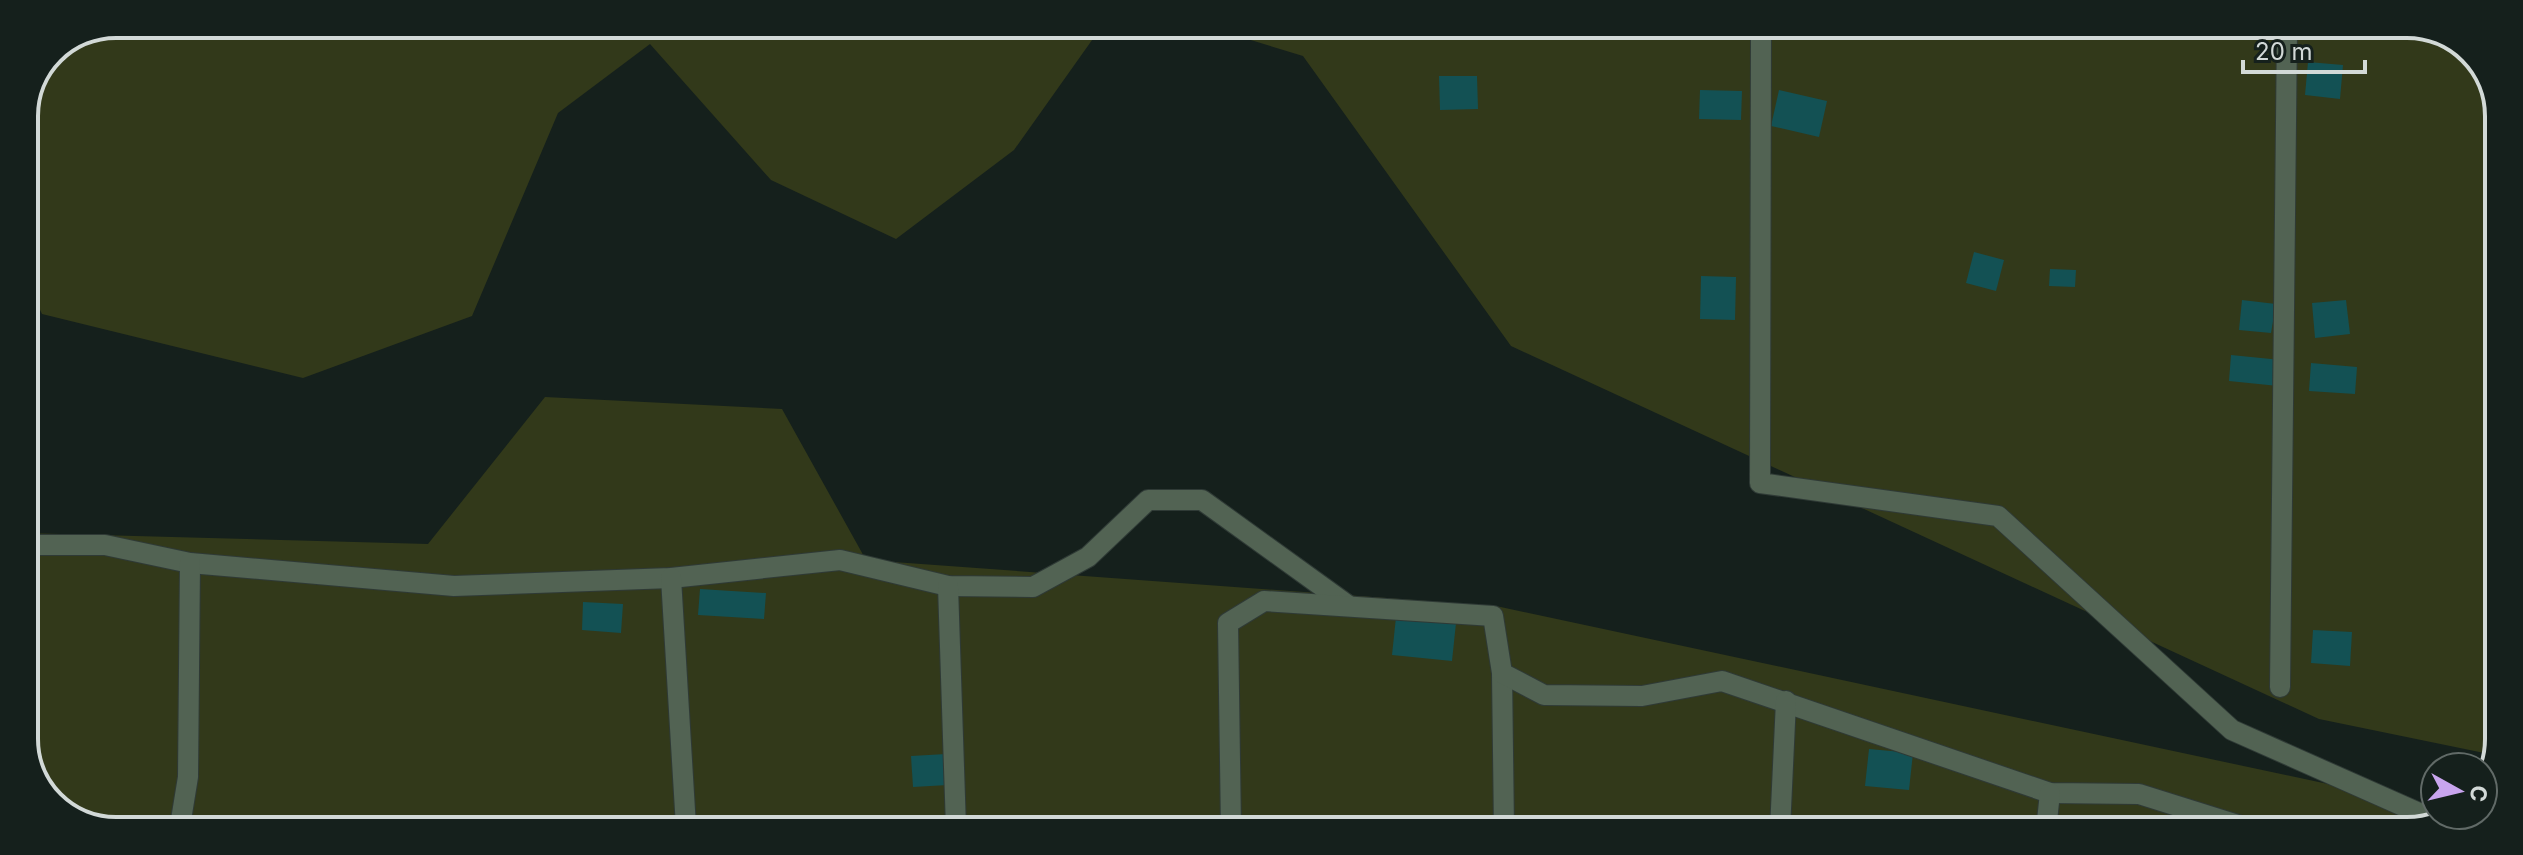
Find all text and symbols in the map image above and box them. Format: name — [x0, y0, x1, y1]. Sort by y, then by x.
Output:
scale bar — [2243, 24, 2365, 74]
text: 20 m — [2255, 37, 2313, 66]
north arrow — [2419, 751, 2499, 831]
text: С — [2465, 784, 2493, 804]

